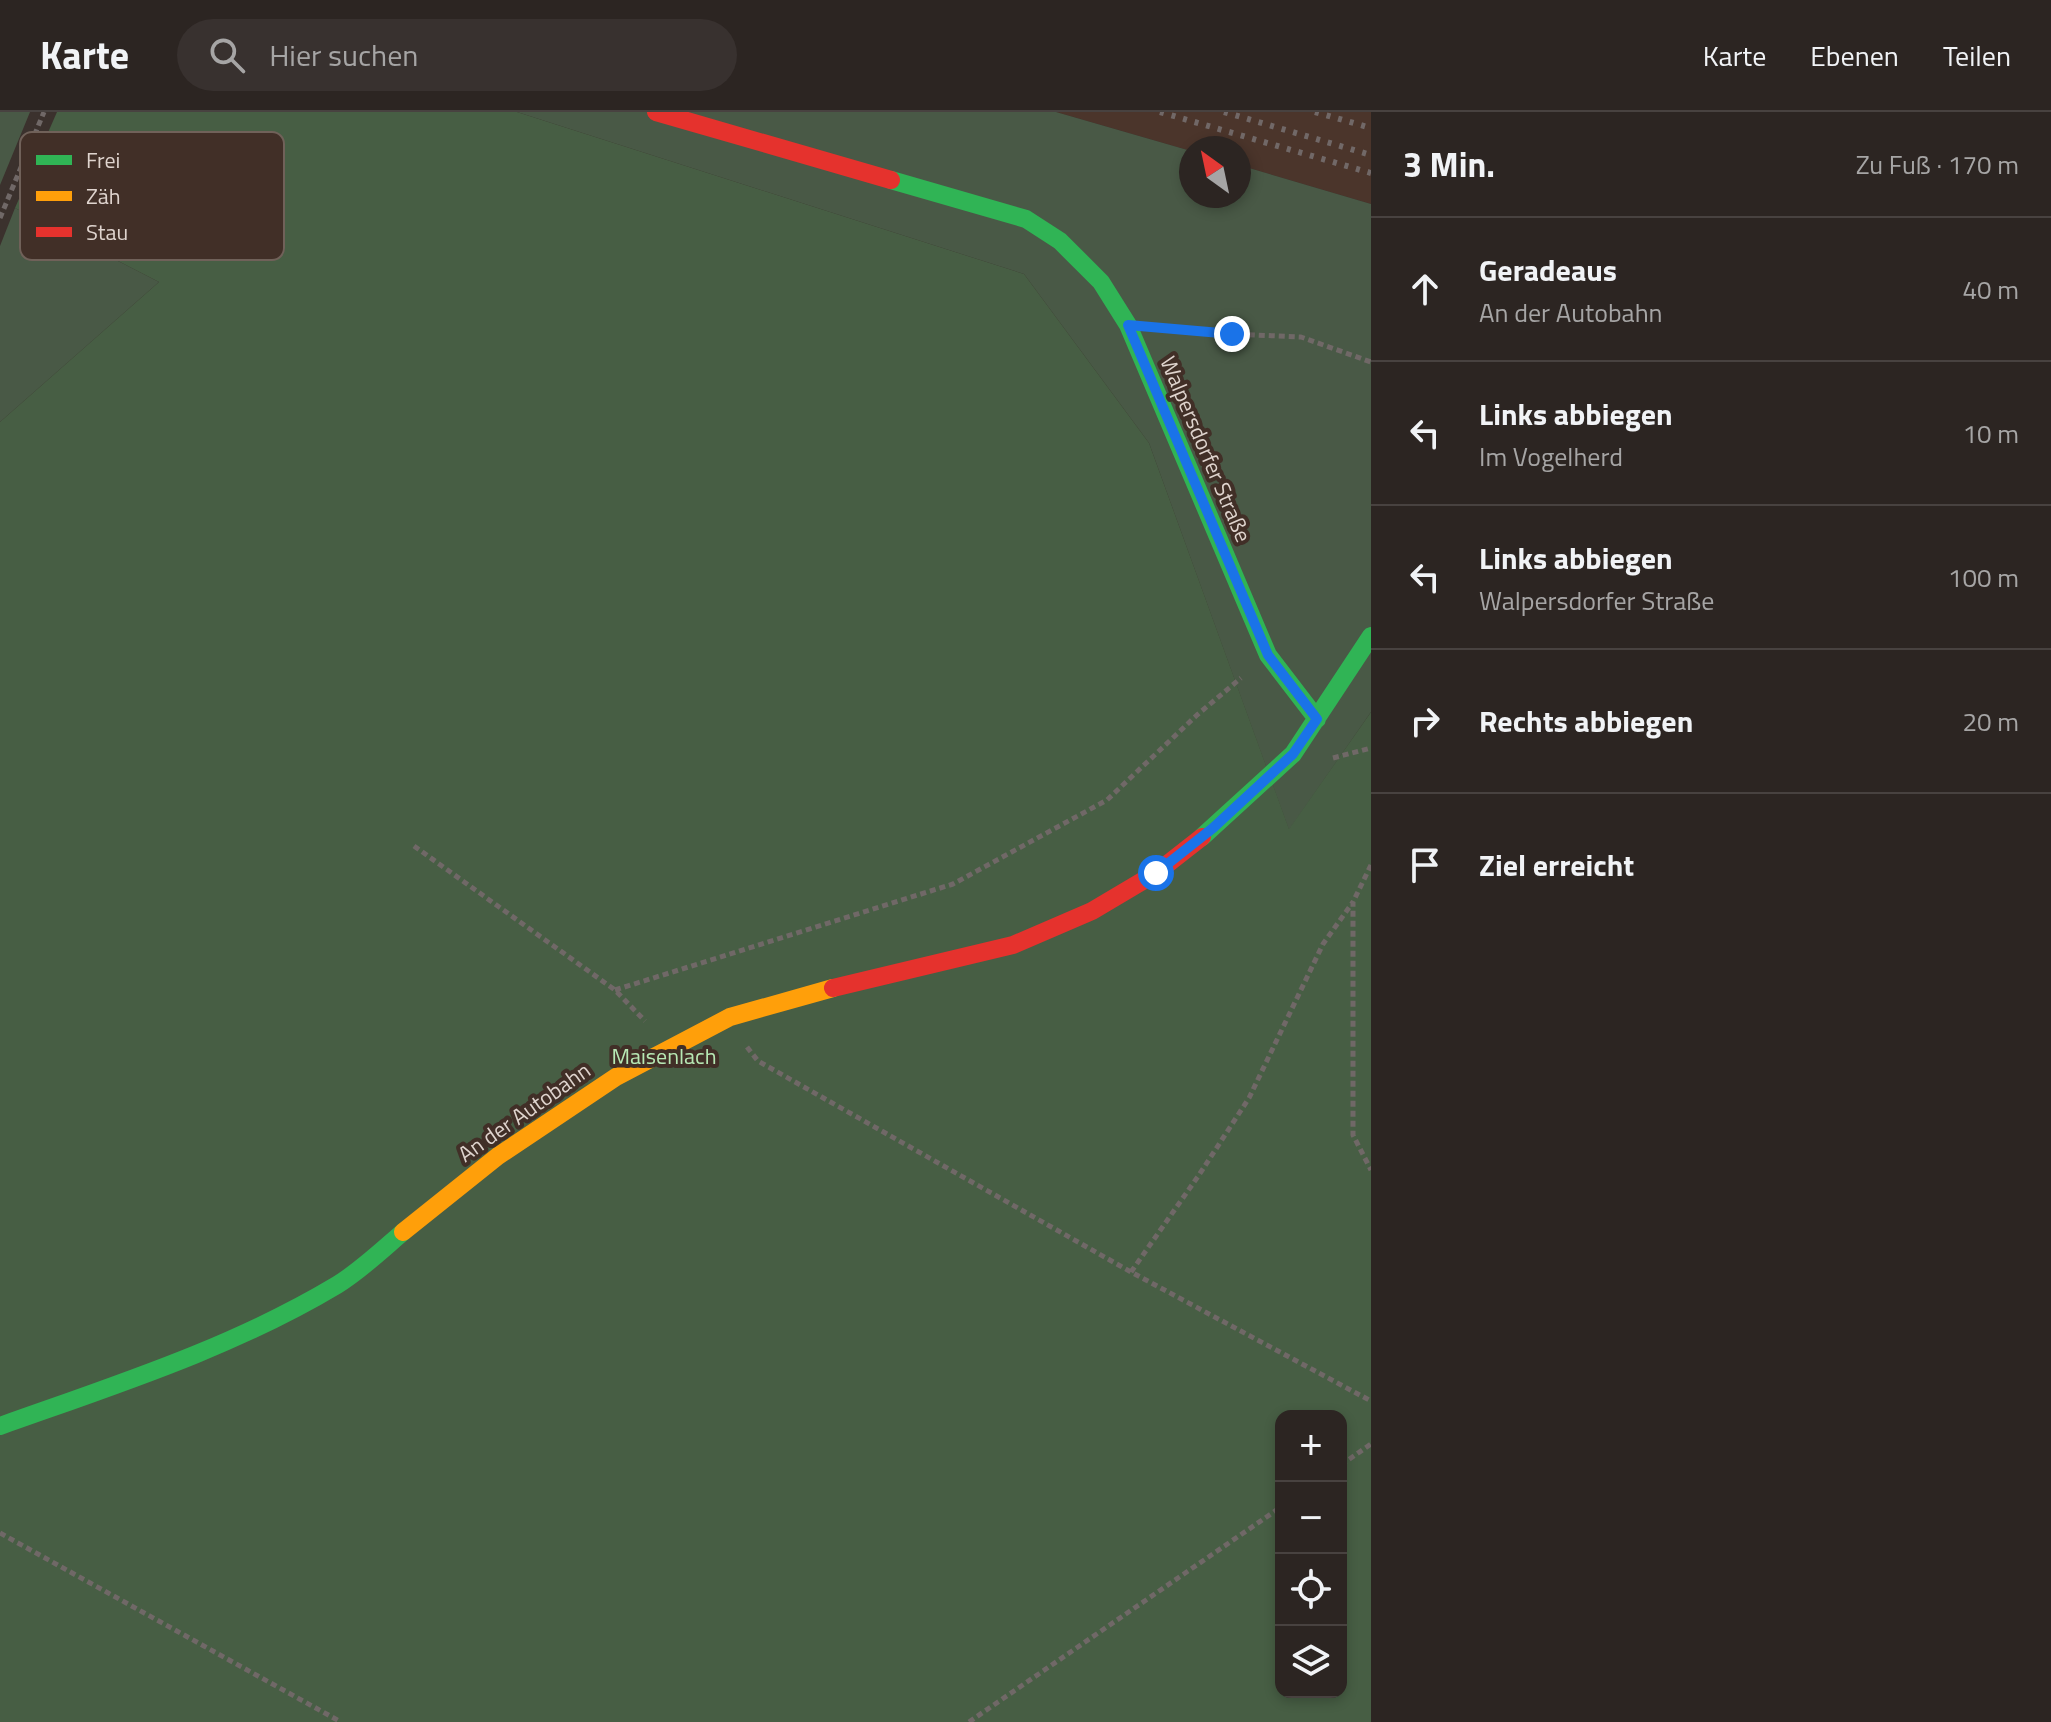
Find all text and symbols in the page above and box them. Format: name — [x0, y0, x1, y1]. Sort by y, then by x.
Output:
search box — [177, 19, 737, 91]
text: Karte — [40, 26, 129, 84]
text: Hier suchen — [269, 32, 418, 78]
icon: search — [205, 33, 249, 77]
text: Karte — [1703, 34, 1766, 77]
text: Ebenen — [1810, 34, 1899, 77]
text: Teilen — [1943, 34, 2011, 77]
legend — [20, 132, 284, 260]
north arrow — [1179, 136, 1251, 208]
text: 3 Min. — [1403, 138, 1495, 190]
text: Frei — [86, 143, 120, 177]
text: Zu Fuß · 170 m — [1856, 145, 2019, 184]
text: Zäh — [86, 179, 121, 213]
text: Stau — [86, 215, 128, 249]
text: Geradeaus — [1479, 247, 1617, 293]
icon: ahead — [1403, 267, 1447, 311]
text: 40 m — [1962, 270, 2019, 309]
text: An der Autobahn — [1479, 293, 1663, 332]
route end — [1214, 316, 1250, 352]
street label: Walpersdorfer Straße — [1151, 351, 1261, 547]
text: Links abbiegen — [1479, 391, 1673, 437]
icon: left — [1403, 411, 1447, 455]
text: 10 m — [1962, 414, 2019, 453]
text: Im Vogelherd — [1479, 437, 1623, 476]
text: Links abbiegen — [1479, 535, 1673, 581]
icon: left — [1403, 555, 1447, 599]
text: 100 m — [1948, 558, 2019, 597]
text: Walpersdorfer Straße — [1479, 581, 1714, 620]
text: Rechts abbiegen — [1479, 698, 1693, 744]
icon: right — [1403, 699, 1447, 743]
text: 20 m — [1962, 702, 2019, 741]
text: Ziel erreicht — [1479, 842, 1634, 888]
icon: arrive — [1403, 843, 1447, 887]
route start — [1138, 855, 1174, 891]
park label: Maisenlach — [612, 1039, 716, 1073]
street label: An der Autobahn — [451, 1054, 597, 1170]
map controls — [1275, 1410, 1347, 1698]
button: + — [1275, 1410, 1347, 1482]
button: − — [1275, 1482, 1347, 1554]
button: locate — [1275, 1554, 1347, 1626]
button: layers — [1275, 1626, 1347, 1698]

